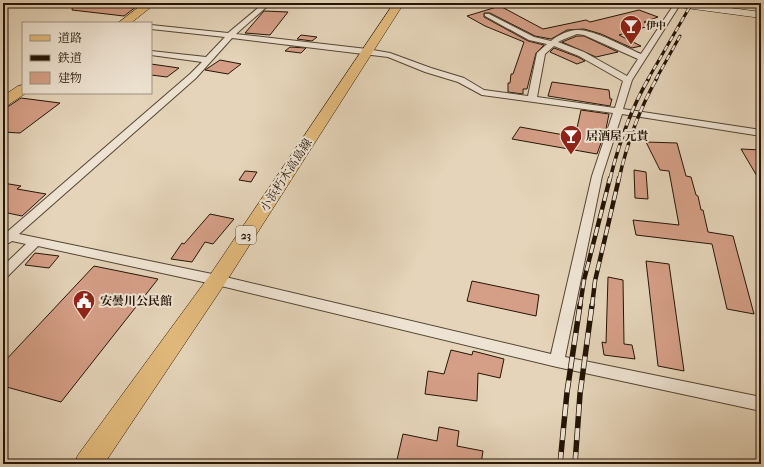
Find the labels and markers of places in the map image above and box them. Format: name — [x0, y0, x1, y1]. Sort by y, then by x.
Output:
bar icon: 伊中 — [618, 13, 644, 46]
place label: 伊中 — [646, 20, 666, 32]
bar icon: 居酒屋 元貴 — [558, 123, 584, 156]
place label: 居酒屋 元貴 — [586, 129, 649, 143]
public building icon: 安曇川公民館 — [71, 288, 97, 321]
place label: 安曇川公民館 — [100, 294, 172, 308]

